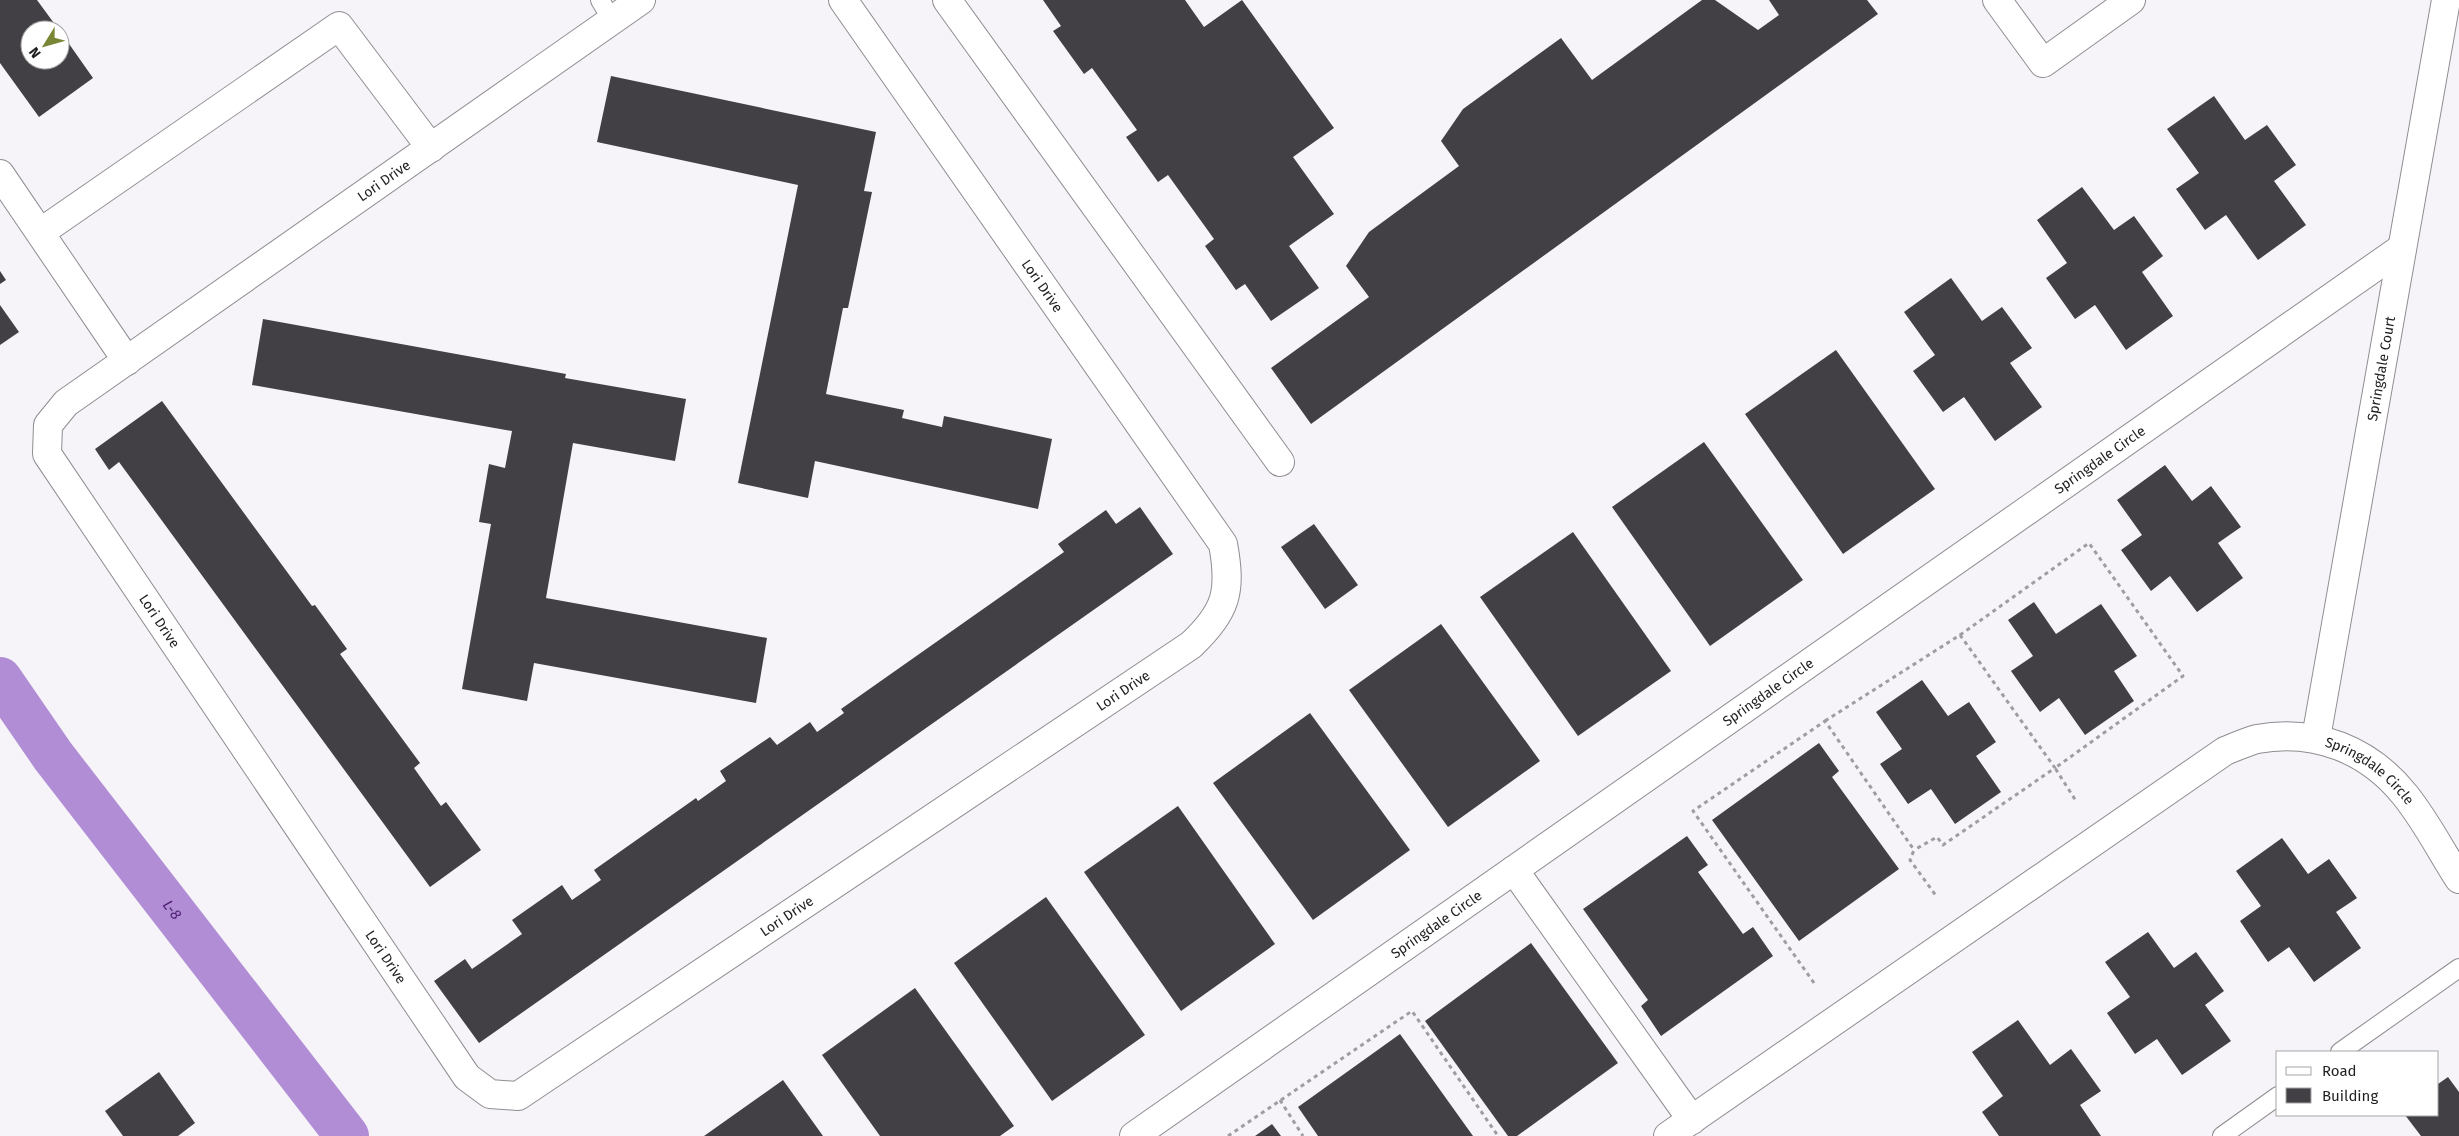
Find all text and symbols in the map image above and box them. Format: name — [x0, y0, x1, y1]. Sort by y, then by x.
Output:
north arrow — [20, 20, 70, 70]
text: N — [25, 44, 45, 61]
street label: Lori Drive — [354, 157, 414, 205]
street label: Lori Drive — [1018, 256, 1066, 316]
street label: Springdale Court — [2363, 314, 2399, 422]
street label: Springdale Circle — [2051, 422, 2148, 497]
street label: Lori Drive — [136, 591, 184, 651]
street label: Springdale Circle — [1719, 654, 1817, 730]
street label: Lori Drive — [1093, 667, 1153, 714]
street label: Springdale Circle — [2323, 733, 2418, 808]
street label: Springdale Circle — [1388, 887, 1485, 962]
street label: Lori Drive — [757, 892, 817, 940]
water label: L-8 — [159, 896, 185, 923]
street label: Lori Drive — [362, 927, 410, 987]
legend — [2276, 1051, 2439, 1116]
text: Road — [2322, 1062, 2357, 1080]
text: Building — [2322, 1087, 2378, 1105]

